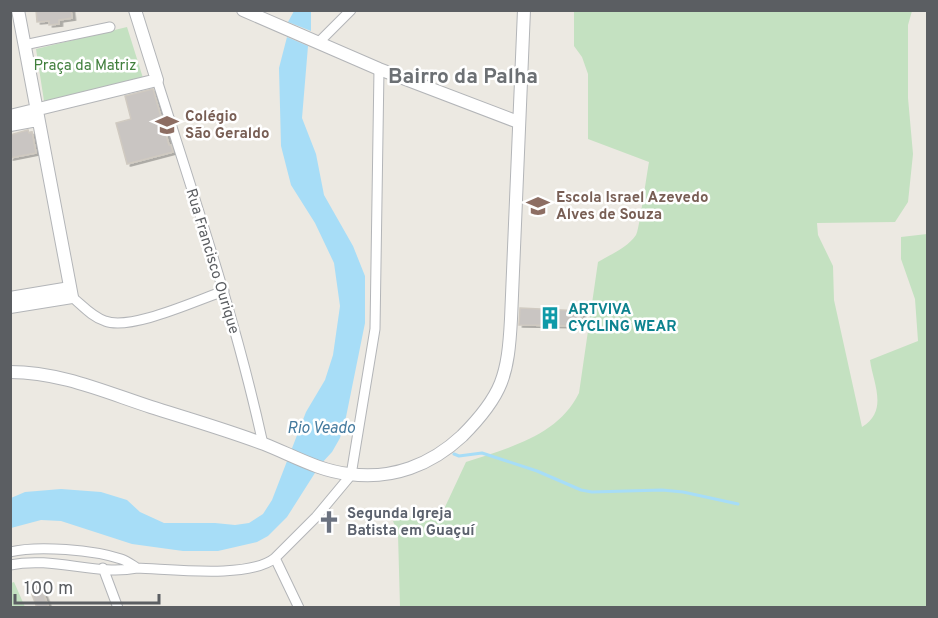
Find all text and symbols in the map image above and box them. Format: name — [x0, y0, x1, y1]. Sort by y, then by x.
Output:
park label: Praça da Matriz — [33, 57, 137, 76]
district label: Bairro da Palha — [388, 64, 538, 91]
place label: Colégio São Geraldo — [185, 108, 269, 144]
school or university icon: Colégio São Geraldo — [154, 112, 180, 138]
street label: Rua Francisco Ourique — [180, 186, 243, 336]
place label: Escola Israel Azevedo Alves de Souza — [556, 189, 708, 225]
school or university icon: Escola Israel Azevedo Alves de Souza — [525, 193, 551, 219]
place label: ARTVIVA CYCLING WEAR — [568, 301, 677, 337]
building icon: ARTVIVA CYCLING WEAR — [537, 305, 563, 331]
water label: Rio Veado — [287, 419, 356, 439]
place label: Segunda Igreja Batista em Guaçuí — [347, 505, 476, 541]
church icon: Segunda Igreja Batista em Guaçuí — [316, 509, 342, 535]
scale bar — [15, 567, 159, 605]
text: 100 m — [24, 578, 73, 601]

